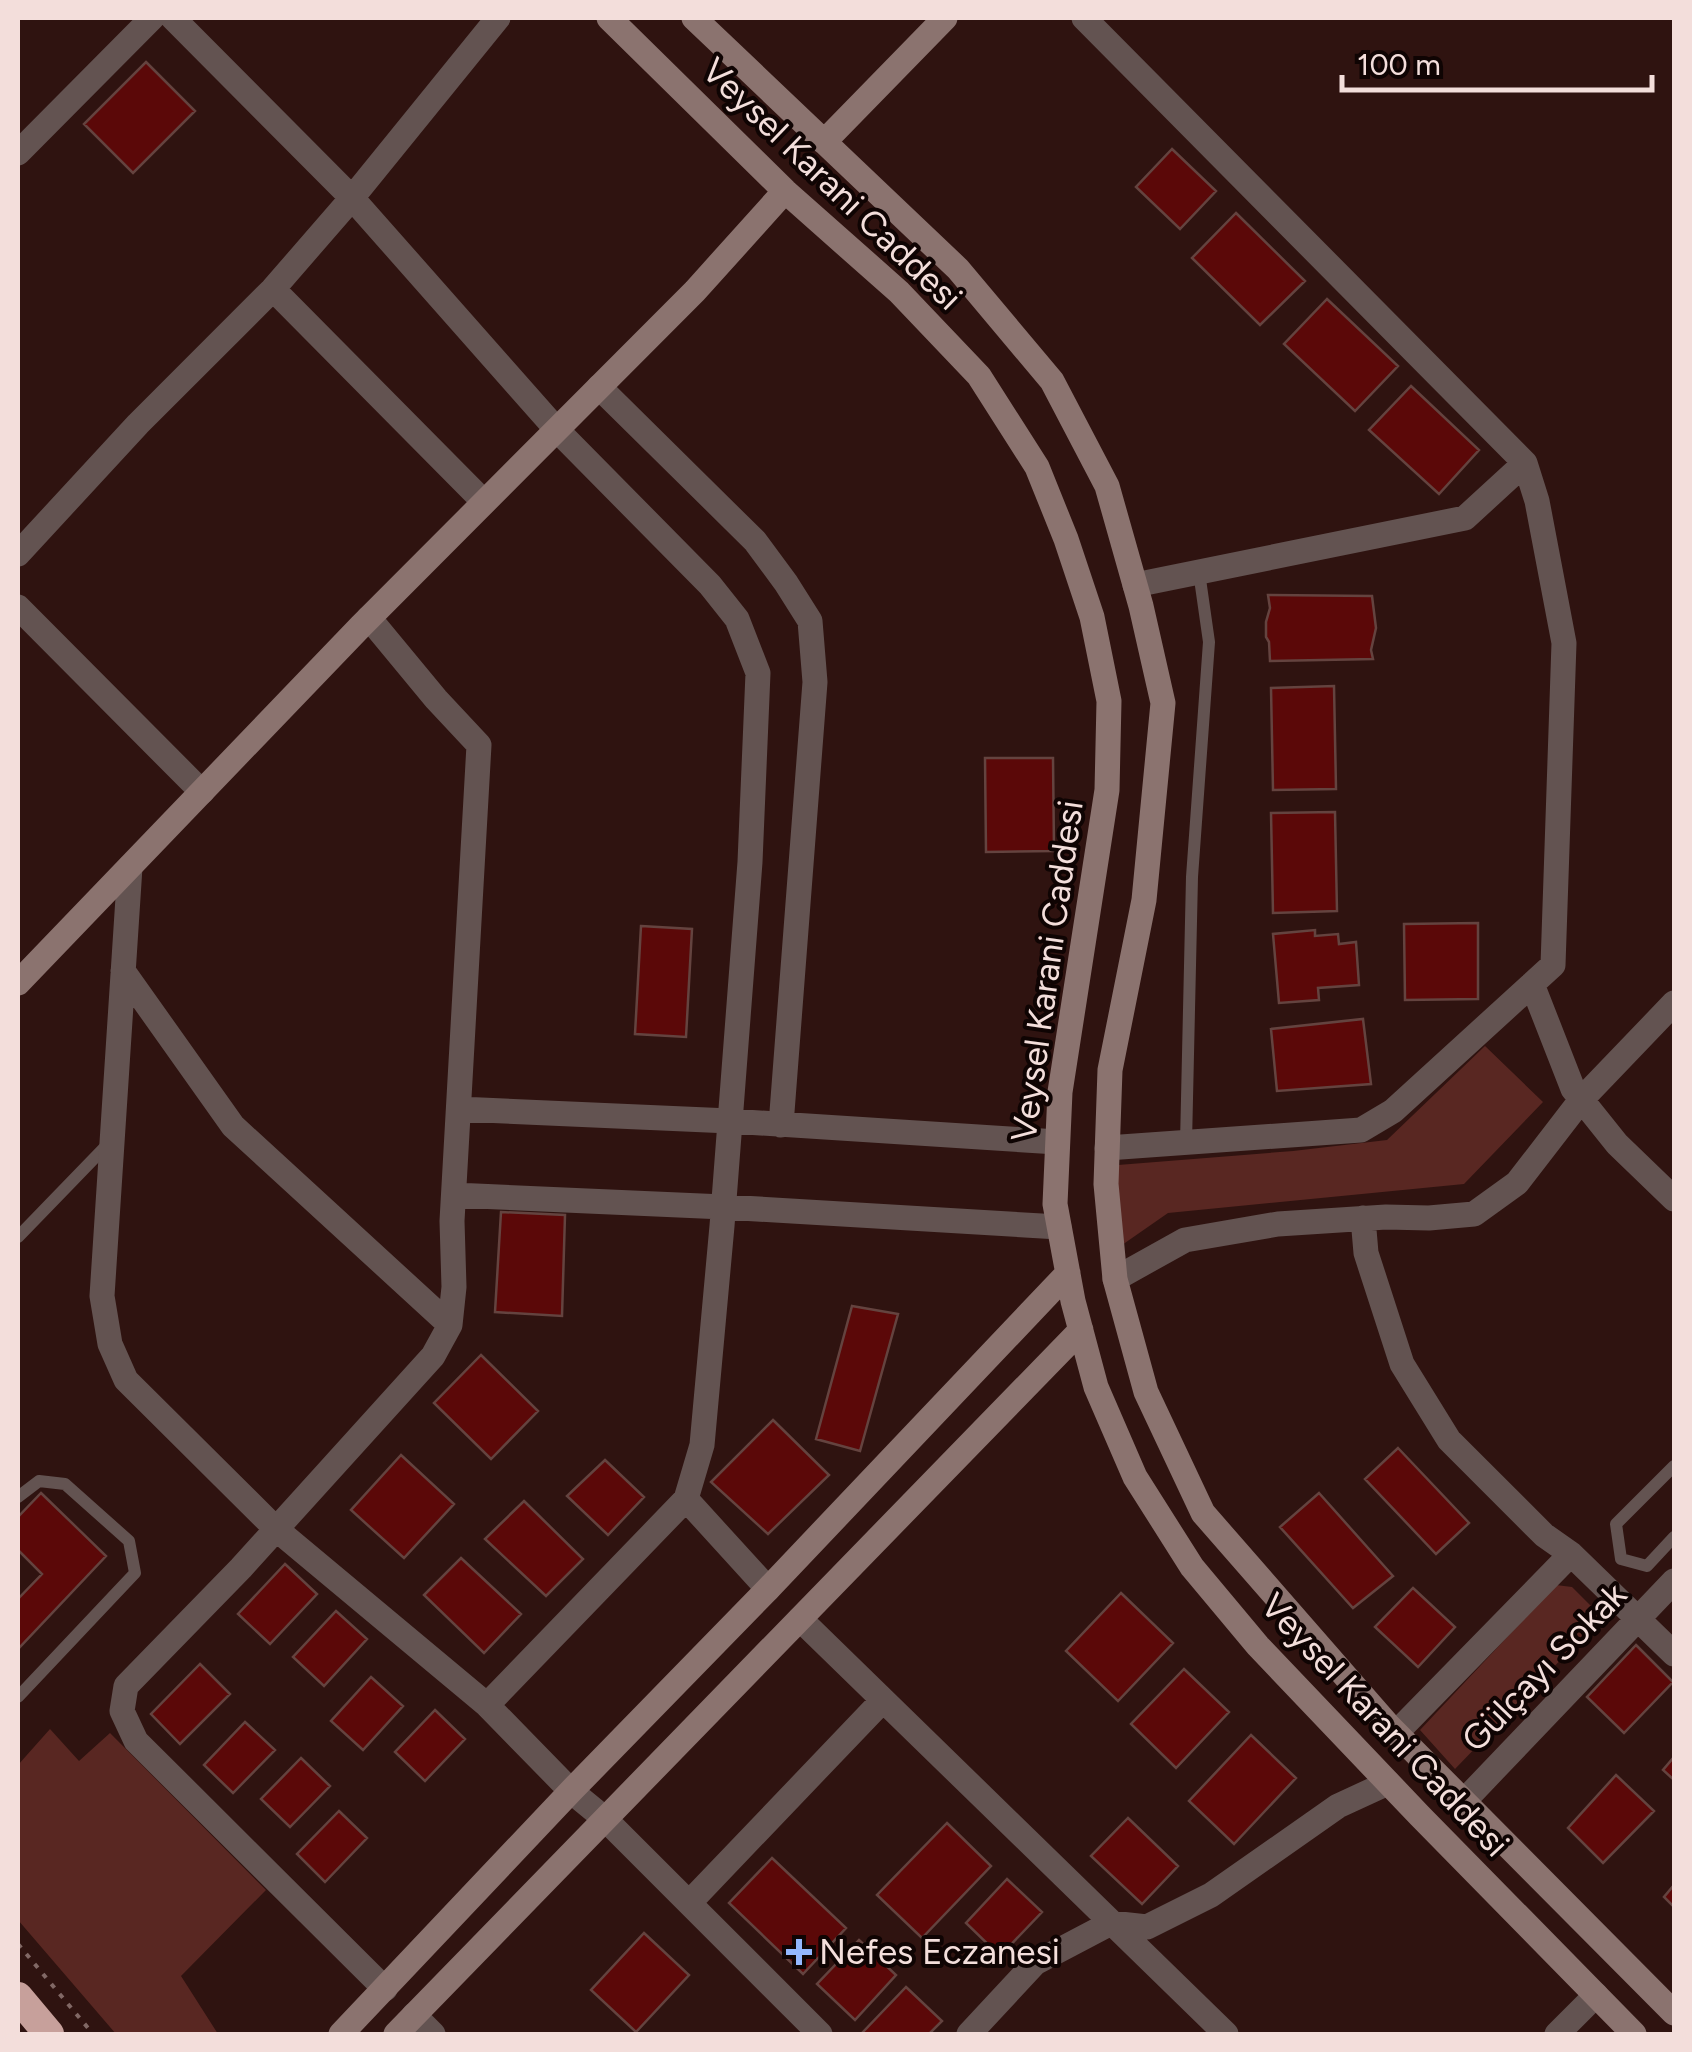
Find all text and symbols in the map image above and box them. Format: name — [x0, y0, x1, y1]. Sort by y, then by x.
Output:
scale bar — [1342, 30, 1652, 92]
text: 100 m — [1357, 46, 1441, 83]
street label: Veysel Karani Caddesi — [694, 49, 970, 319]
street label: Veysel Karani Caddesi — [1002, 798, 1092, 1144]
street label: Gülçayı Sokak — [1453, 1574, 1635, 1760]
street label: Veysel Karani Caddesi — [1252, 1585, 1518, 1865]
place label: Nefes Eczanesi — [819, 1931, 1060, 1973]
marker: Nefes Eczanesi — [788, 1941, 810, 1963]

